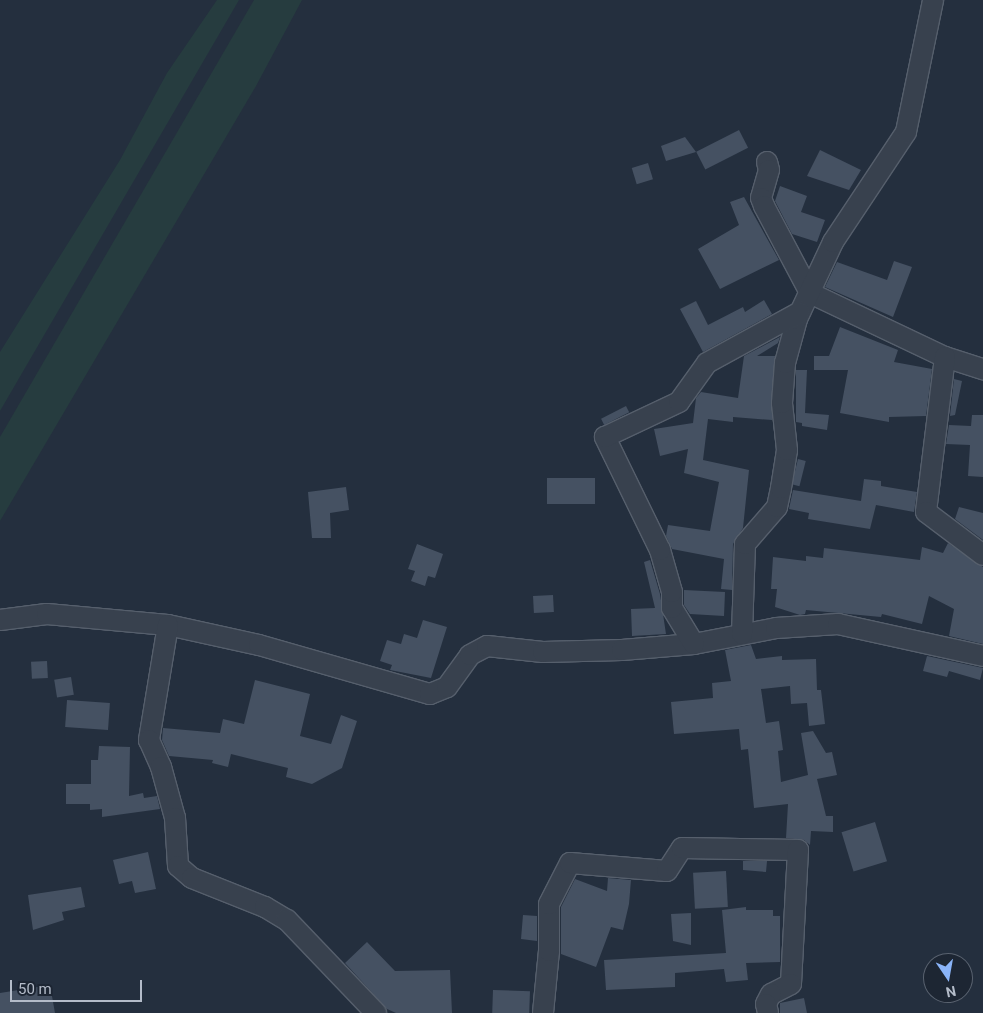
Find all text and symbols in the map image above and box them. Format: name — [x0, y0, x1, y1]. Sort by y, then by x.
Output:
north arrow — [923, 953, 973, 1003]
scale bar — [12, 970, 145, 1002]
text: 50 m — [18, 980, 52, 998]
text: N — [944, 983, 957, 1001]

